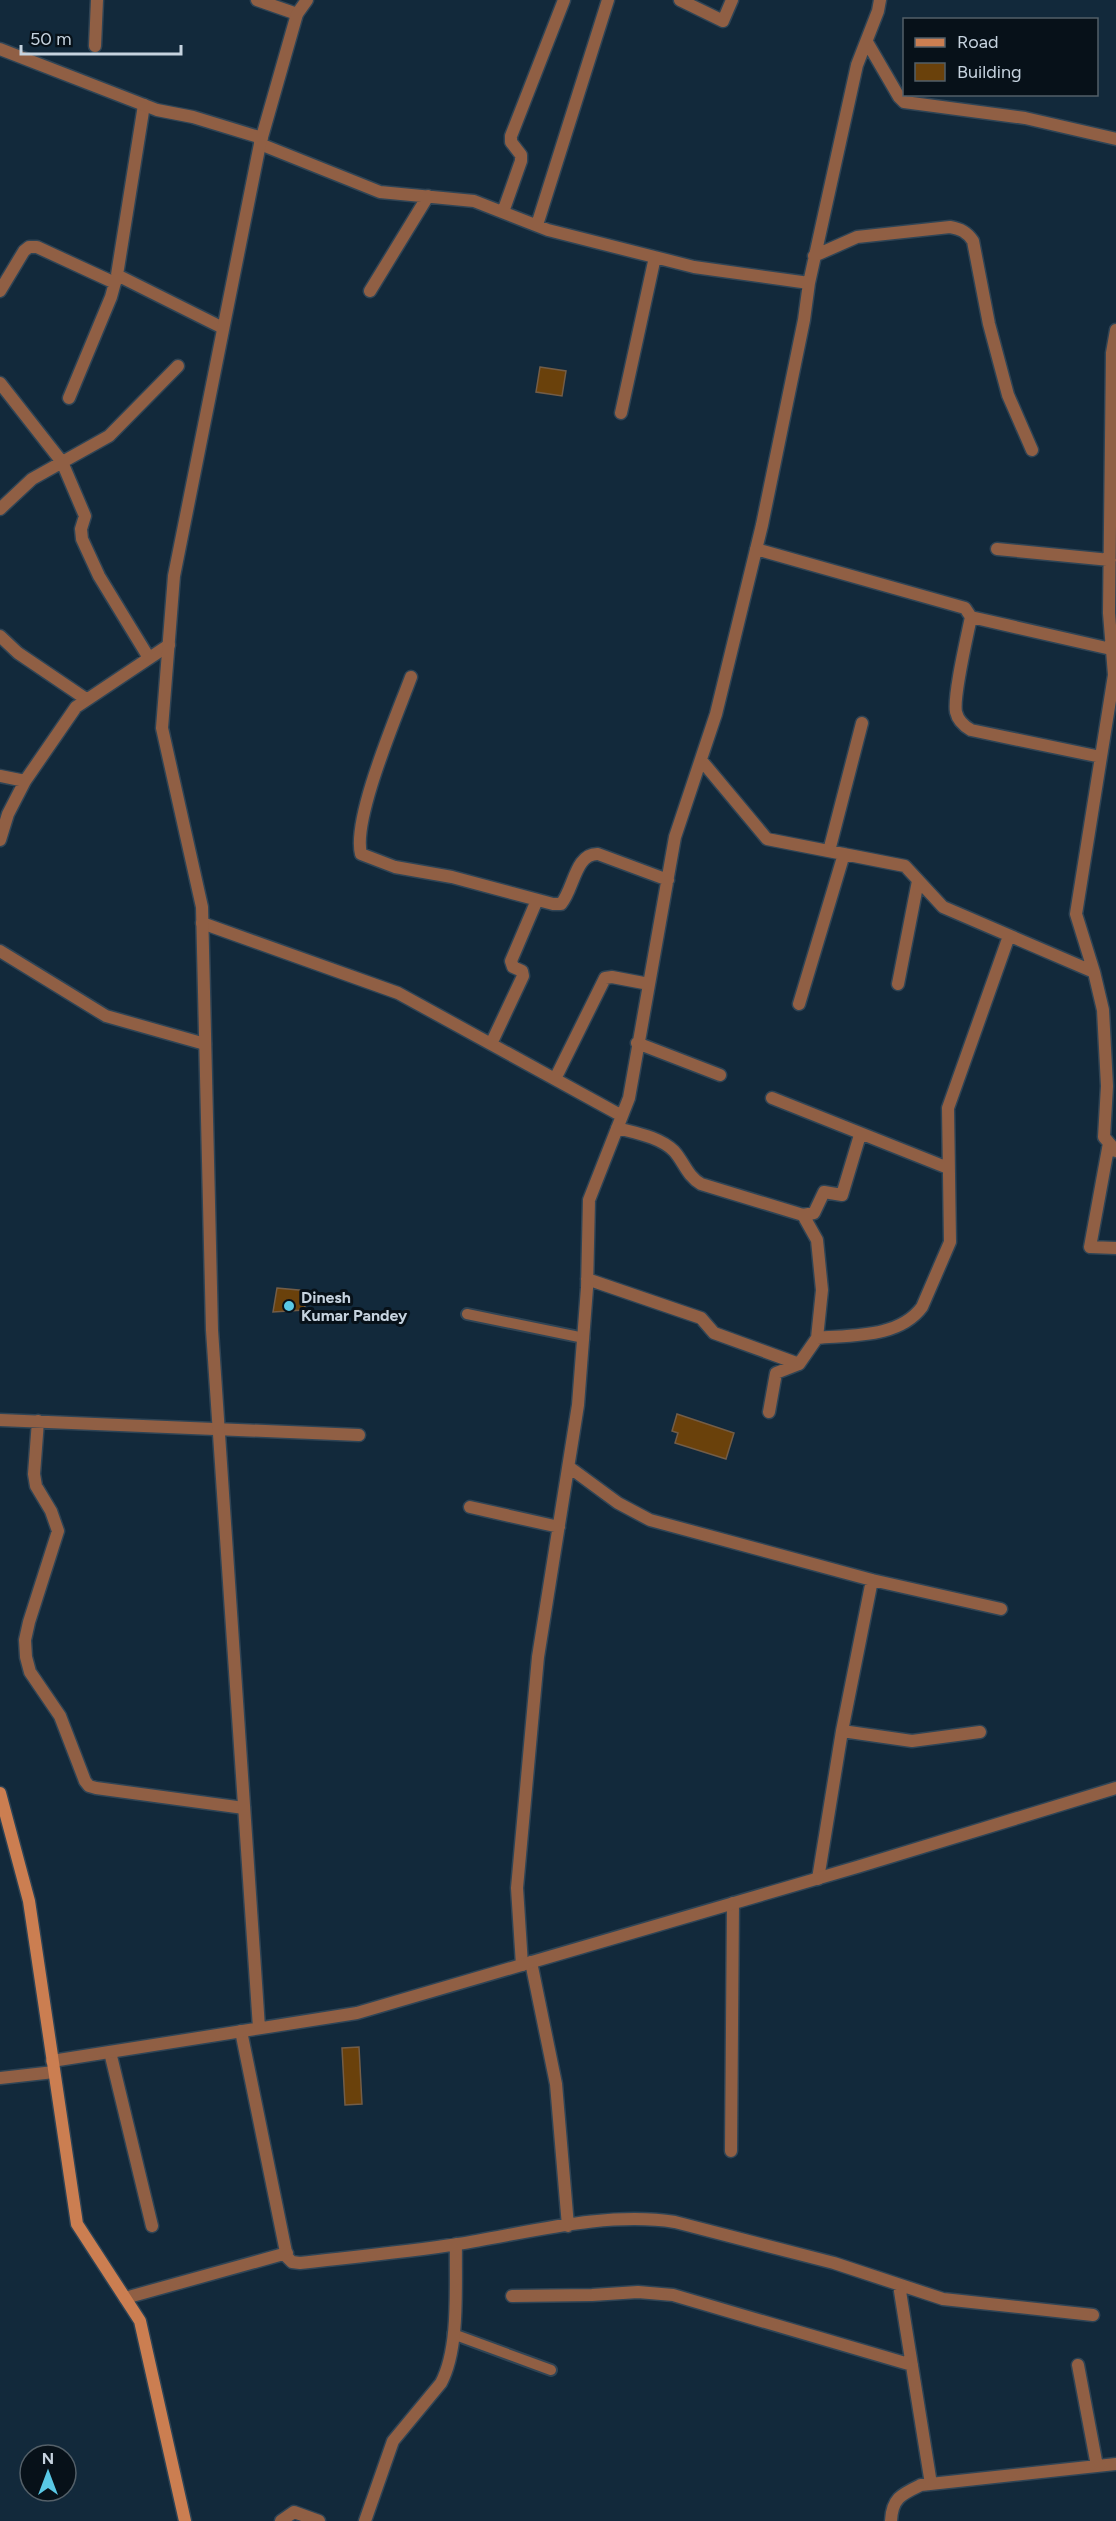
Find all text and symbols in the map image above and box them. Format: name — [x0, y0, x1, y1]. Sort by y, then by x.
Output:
scale bar — [21, 18, 182, 56]
legend — [903, 18, 1098, 96]
text: 50 m — [30, 28, 72, 50]
text: Road — [957, 31, 998, 53]
text: Building — [957, 61, 1022, 83]
place label: Dinesh Kumar Pandey — [301, 1288, 408, 1325]
marker: Dinesh Kumar Pandey — [282, 1299, 296, 1313]
north arrow — [18, 2443, 78, 2503]
text: N — [42, 2449, 54, 2468]

